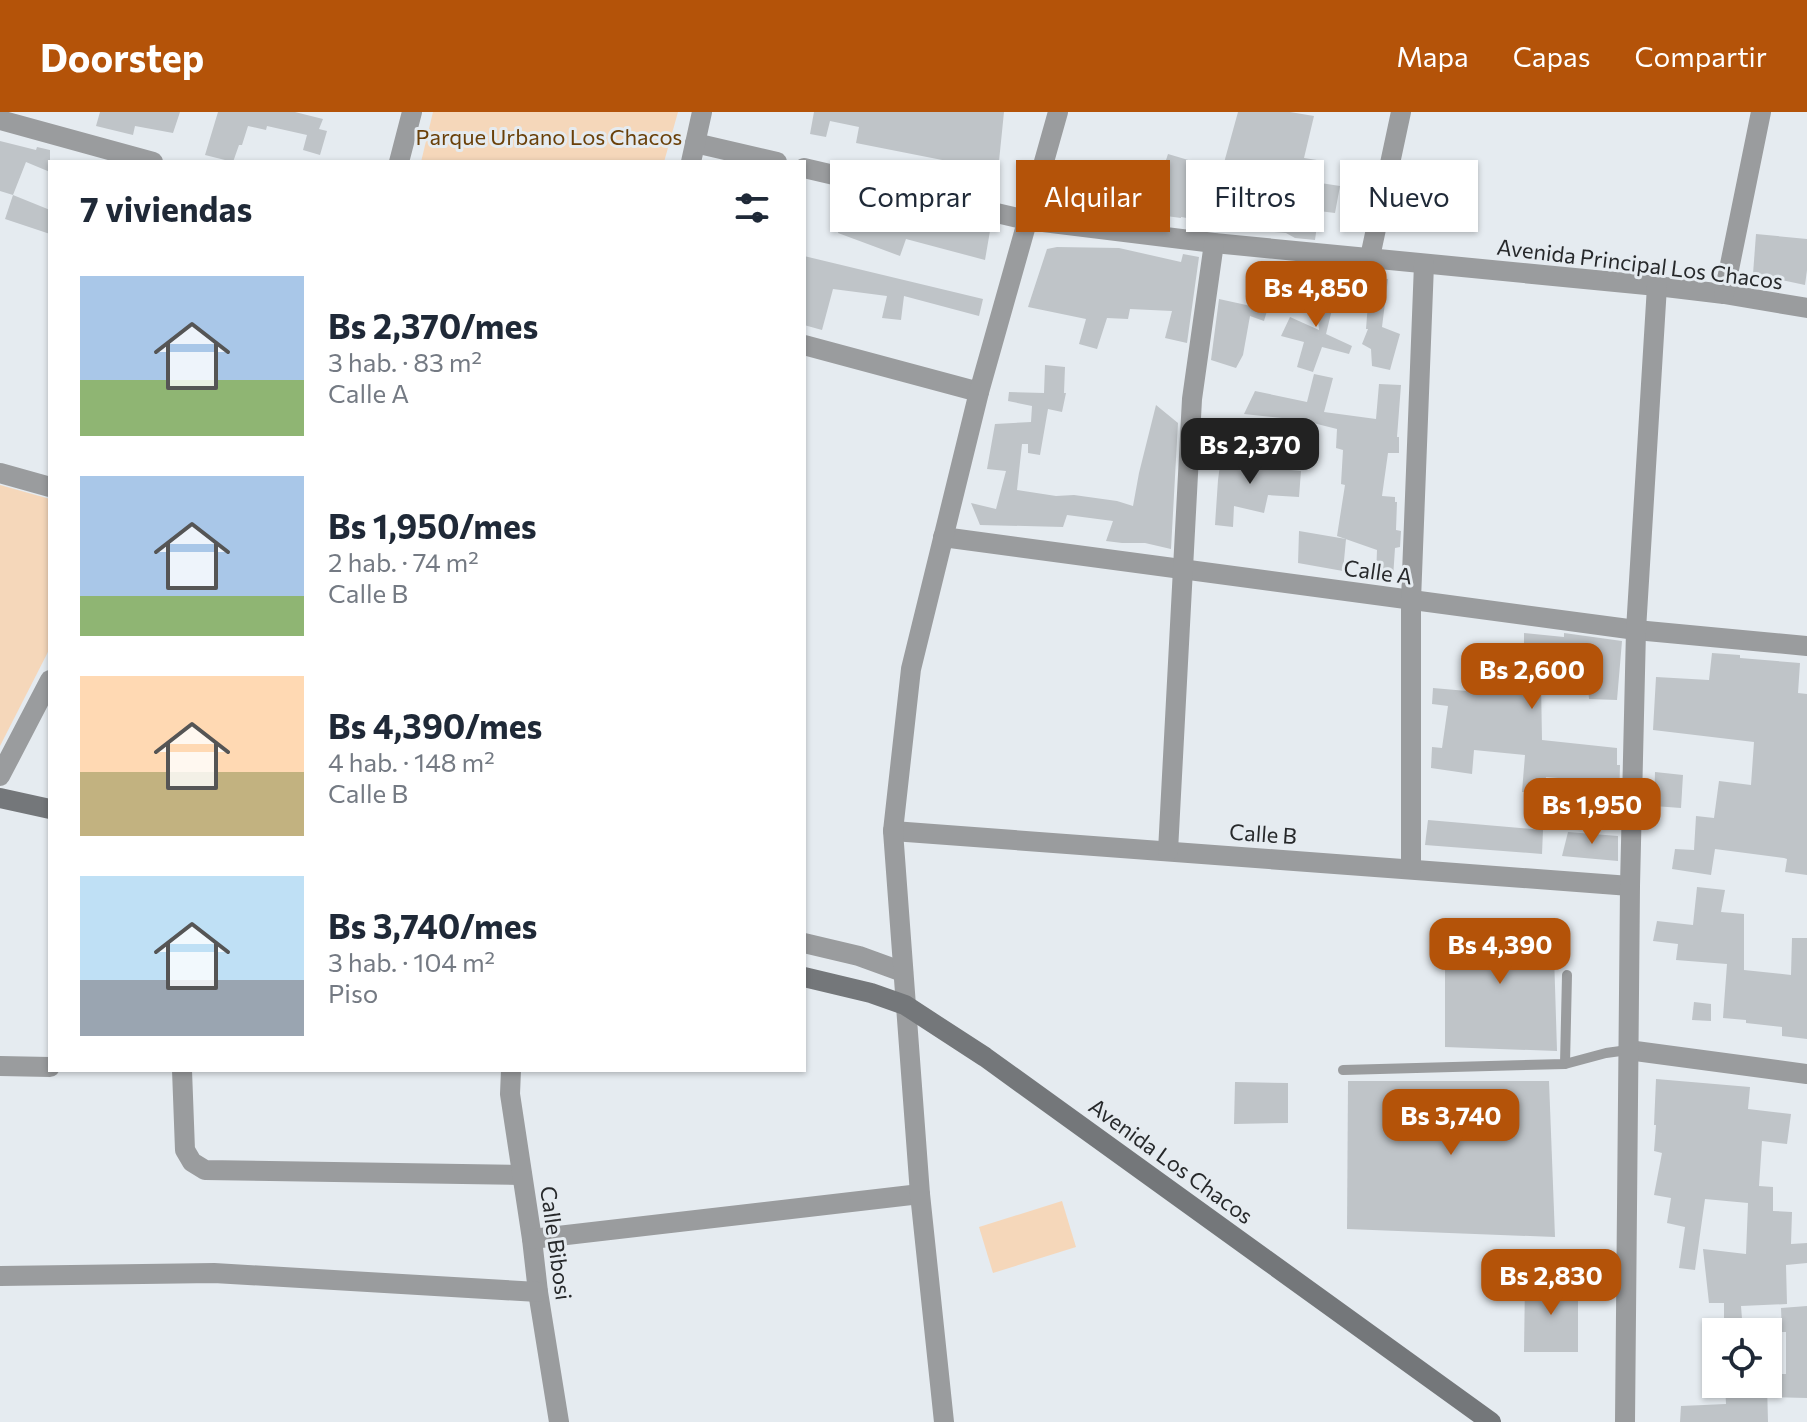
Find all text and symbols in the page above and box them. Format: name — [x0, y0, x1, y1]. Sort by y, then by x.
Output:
text: Doorstep — [40, 33, 204, 80]
text: Mapa — [1396, 39, 1469, 73]
text: Capas — [1513, 39, 1590, 73]
text: Compartir — [1634, 39, 1767, 73]
park label: Parque Urbano Los Chacos — [416, 123, 682, 150]
chip: Comprar — [830, 160, 1000, 232]
chip: Alquilar — [1016, 160, 1170, 232]
chip: Filtros — [1186, 160, 1324, 232]
chip: Nuevo — [1340, 160, 1478, 232]
icon: filters — [730, 186, 774, 230]
text: 7 viviendas — [80, 187, 252, 229]
street label: Avenida Principal Los Chacos — [1496, 233, 1785, 294]
pin: Bs 4,850 — [1233, 261, 1399, 329]
text: Bs 4,850 — [1264, 271, 1368, 302]
text: Bs 2,370/mes — [328, 304, 538, 346]
icon: home — [144, 308, 240, 404]
text: 3 hab. · 83 m² — [328, 346, 482, 377]
text: Calle A — [328, 377, 409, 408]
pin: Bs 2,370 — [1167, 418, 1333, 486]
text: Bs 2,370 — [1199, 428, 1301, 459]
text: Bs 1,950/mes — [328, 504, 537, 546]
icon: home — [144, 508, 240, 604]
text: 2 hab. · 74 m² — [328, 546, 479, 577]
street label: Calle A — [1342, 553, 1414, 590]
text: Calle B — [328, 577, 408, 608]
pin: Bs 2,600 — [1449, 643, 1615, 711]
text: Bs 2,600 — [1479, 653, 1585, 684]
text: Bs 4,390/mes — [328, 704, 542, 746]
icon: home — [144, 708, 240, 804]
text: 4 hab. · 148 m² — [328, 746, 495, 777]
text: Calle B — [328, 777, 408, 808]
pin: Bs 1,950 — [1509, 778, 1675, 846]
text: Bs 1,950 — [1542, 788, 1642, 819]
street label: Calle B — [1228, 818, 1298, 849]
text: Bs 3,740/mes — [328, 904, 537, 946]
icon: home — [144, 908, 240, 1004]
pin: Bs 4,390 — [1417, 918, 1583, 986]
text: Bs 4,390 — [1447, 928, 1553, 959]
text: 3 hab. · 104 m² — [328, 946, 495, 977]
text: Piso — [328, 977, 378, 1008]
pin: Bs 3,740 — [1368, 1089, 1534, 1157]
street label: Avenida Los Chacos — [1084, 1092, 1259, 1229]
text: Bs 3,740 — [1400, 1099, 1502, 1130]
street label: Calle Bibosi — [535, 1184, 578, 1302]
pin: Bs 2,830 — [1468, 1249, 1634, 1317]
text: Bs 2,830 — [1499, 1259, 1603, 1290]
map controls — [1702, 1318, 1782, 1398]
button: locate — [1702, 1318, 1782, 1398]

